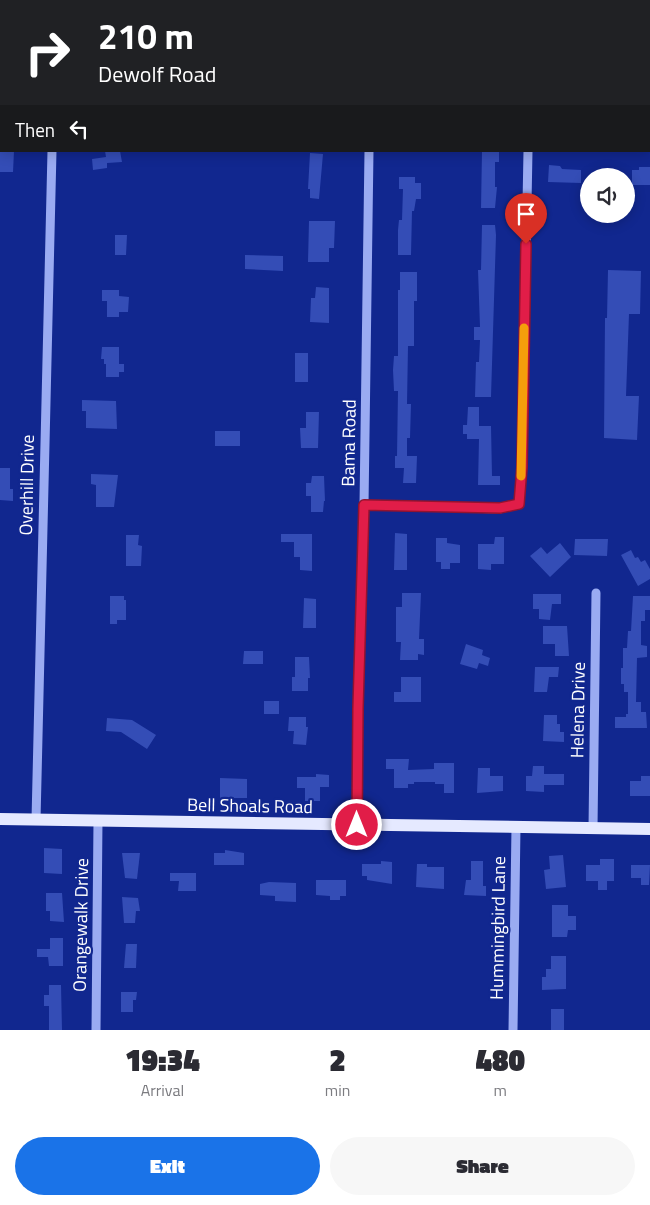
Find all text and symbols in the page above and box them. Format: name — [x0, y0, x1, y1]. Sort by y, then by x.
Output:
text: 210 m — [98, 9, 194, 63]
icon: right — [15, 20, 80, 85]
text: Dewolf Road — [98, 57, 216, 91]
text: Then — [15, 115, 55, 144]
icon: left — [65, 115, 93, 143]
map controls — [580, 168, 635, 223]
button: sound — [580, 168, 635, 223]
pin — [505, 193, 547, 244]
icon: arrive — [512, 200, 540, 228]
street label: Bama Road — [334, 399, 363, 487]
street label: Overhill Drive — [12, 434, 41, 536]
street label: Helena Drive — [563, 662, 592, 758]
street label: Bell Shoals Road — [187, 791, 313, 820]
position arrow — [330, 798, 382, 850]
street label: Hummingbird Lane — [483, 856, 512, 1000]
street label: Orangewalk Drive — [66, 858, 95, 992]
text: 19:34 — [125, 1037, 200, 1083]
text: 2 — [329, 1037, 346, 1083]
text: 480 — [475, 1037, 525, 1083]
text: Arrival — [141, 1078, 184, 1102]
text: min — [325, 1078, 350, 1102]
text: m — [493, 1078, 507, 1102]
button: Exit — [15, 1137, 320, 1195]
button: Share — [330, 1137, 635, 1195]

